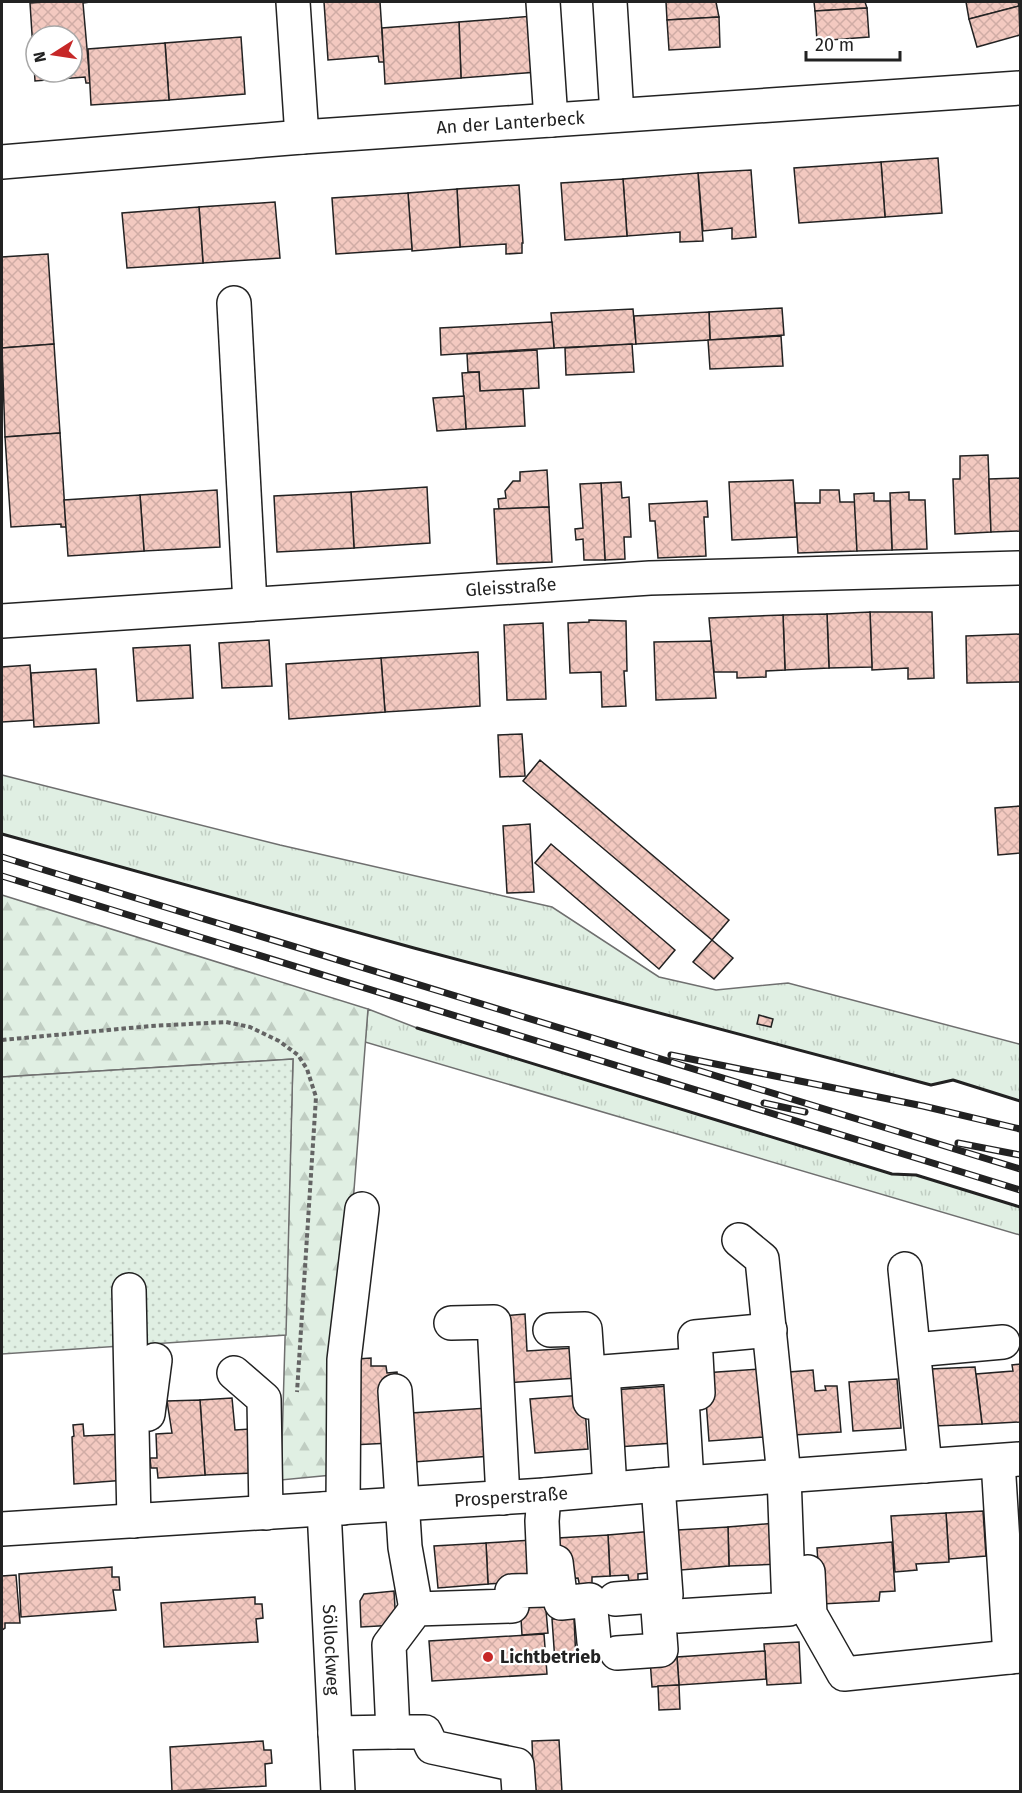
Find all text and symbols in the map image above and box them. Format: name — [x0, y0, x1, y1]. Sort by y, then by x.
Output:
north arrow — [24, 24, 84, 84]
scale bar — [806, 24, 900, 62]
text: 20 m — [815, 34, 854, 56]
text: N — [29, 50, 50, 64]
street label: An der Lanterbeck — [436, 107, 586, 139]
street label: Gleisstraße — [465, 573, 557, 601]
street label: Prosperstraße — [453, 1482, 569, 1512]
street label: Söllockweg — [318, 1604, 344, 1697]
place label: Lichtbetrieb — [500, 1646, 601, 1668]
marker: Lichtbetrieb — [481, 1650, 495, 1664]

